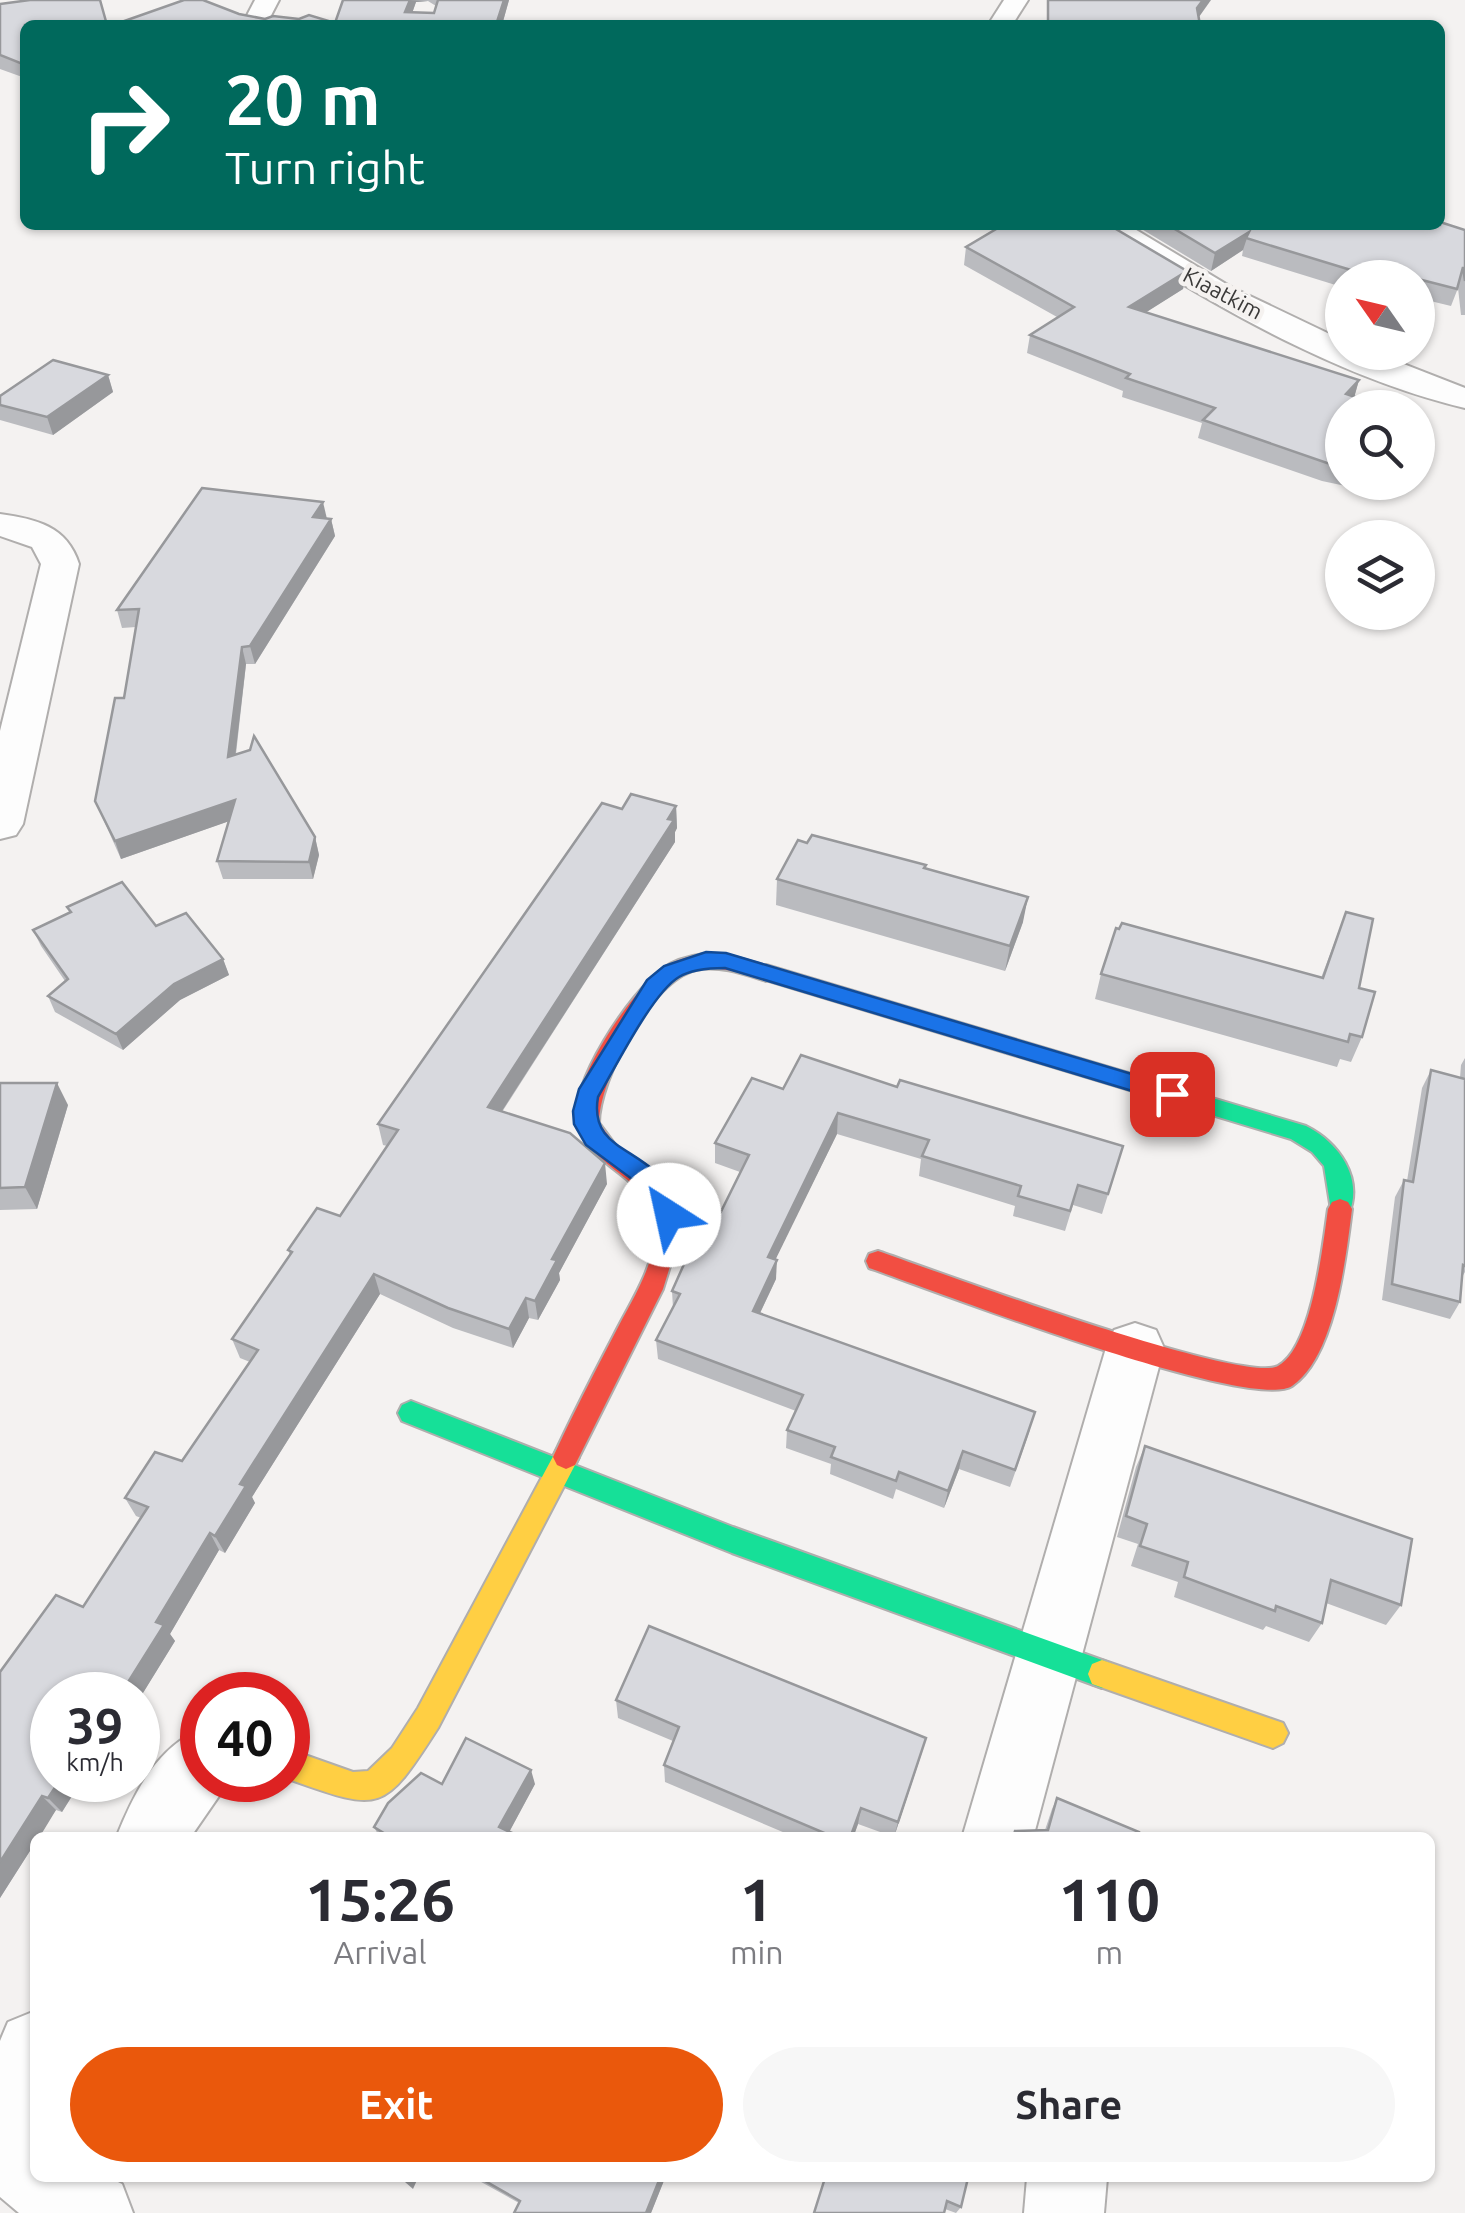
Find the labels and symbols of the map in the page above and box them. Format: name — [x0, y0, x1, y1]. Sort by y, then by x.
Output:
north arrow — [1325, 260, 1435, 370]
street label: Kiaatkim — [1179, 261, 1267, 324]
pin — [1130, 1052, 1215, 1137]
position arrow — [617, 1163, 721, 1267]
speed limit sign: 40 — [180, 1672, 310, 1802]

